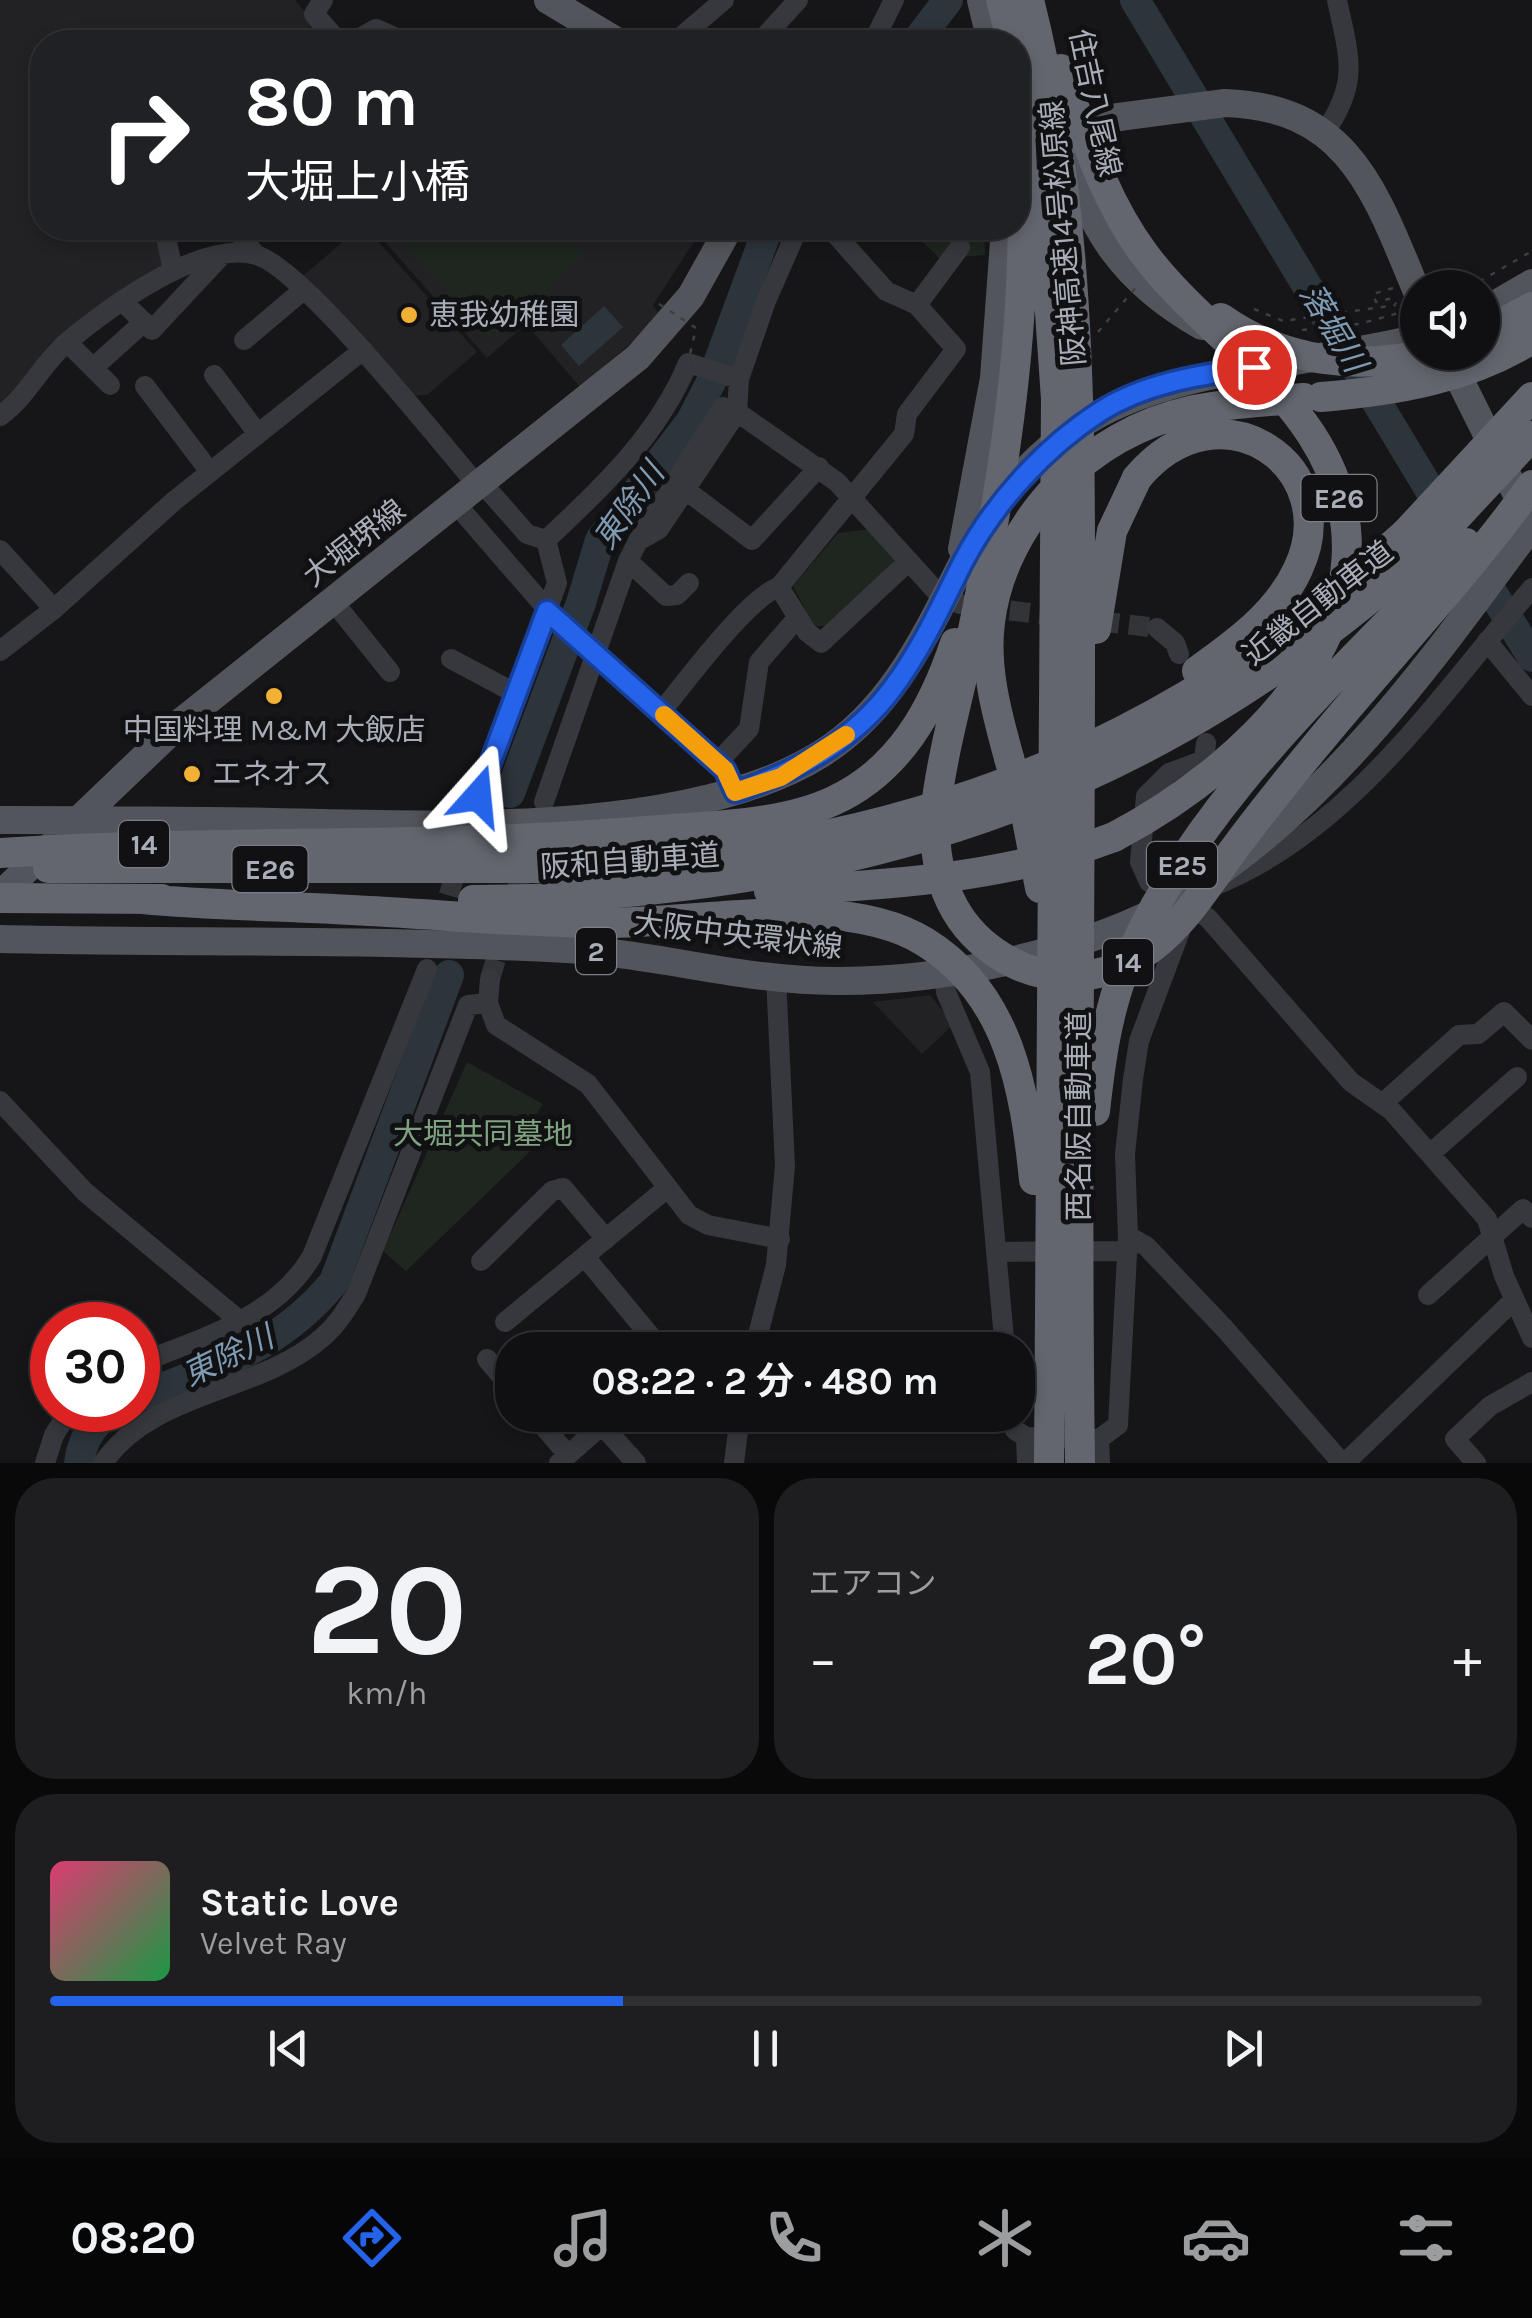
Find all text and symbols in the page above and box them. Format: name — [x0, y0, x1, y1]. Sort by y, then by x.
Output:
street label: 住吉八尾線 — [1062, 26, 1128, 180]
text: 80 m — [245, 61, 419, 143]
icon: right — [80, 70, 210, 200]
street label: 阪神高速14号松原線 — [1033, 99, 1093, 367]
text: 大堀上小橋 — [245, 156, 470, 208]
map controls — [1400, 270, 1500, 370]
button: sound — [1400, 270, 1500, 370]
water label: 落堀川 — [1292, 277, 1375, 381]
place label: 恵我幼稚園 — [429, 297, 579, 333]
marker: 恵我幼稚園 — [398, 304, 420, 326]
pin — [1212, 325, 1297, 410]
icon: arrive — [1227, 340, 1282, 395]
water label: 東除川 — [586, 454, 673, 556]
road number: E26 — [1302, 475, 1376, 521]
street label: 大堀堺線 — [296, 492, 412, 594]
street label: 近畿自動車道 — [1236, 533, 1400, 673]
marker: 中国料理 M&M 大飯店 — [263, 685, 285, 707]
place label: 中国料理 M&M 大飯店 — [123, 712, 425, 748]
position arrow — [426, 744, 530, 848]
place label: エネオス — [212, 756, 332, 792]
marker: エネオス — [181, 763, 203, 785]
road number: 14 — [119, 821, 169, 867]
street label: 阪和自動車道 — [539, 837, 721, 885]
road number: E25 — [1147, 842, 1217, 888]
road number: E26 — [232, 846, 308, 892]
street label: 大阪中央環状線 — [632, 904, 844, 966]
road number: 2 — [576, 928, 616, 974]
road number: 14 — [1103, 939, 1153, 985]
street label: 西名阪自動車道 — [1061, 1011, 1097, 1221]
park label: 大堀共同墓地 — [393, 1116, 573, 1152]
speed limit sign: 30 — [30, 1302, 160, 1432]
water label: 東除川 — [177, 1317, 282, 1394]
text: 08:22 · 2 分 · 480 m — [591, 1359, 939, 1404]
text: 20 — [306, 1534, 467, 1686]
text: エアコン — [809, 1565, 937, 1602]
text: 20° — [1084, 1615, 1206, 1703]
text: − — [809, 1627, 837, 1691]
text: + — [1453, 1627, 1482, 1691]
text: km/h — [346, 1675, 427, 1712]
text: Static Love — [200, 1880, 399, 1925]
text: Velvet Ray — [200, 1925, 347, 1962]
icon: previous — [261, 2021, 316, 2076]
icon: pause — [738, 2021, 793, 2076]
icon: next — [1216, 2021, 1271, 2076]
icon: directions — [337, 2203, 407, 2273]
icon: music — [548, 2203, 618, 2273]
icon: phone — [759, 2203, 829, 2273]
icon: climate — [970, 2203, 1040, 2273]
icon: car — [1181, 2203, 1251, 2273]
icon: filters — [1391, 2203, 1461, 2273]
text: 08:20 — [70, 2212, 196, 2264]

